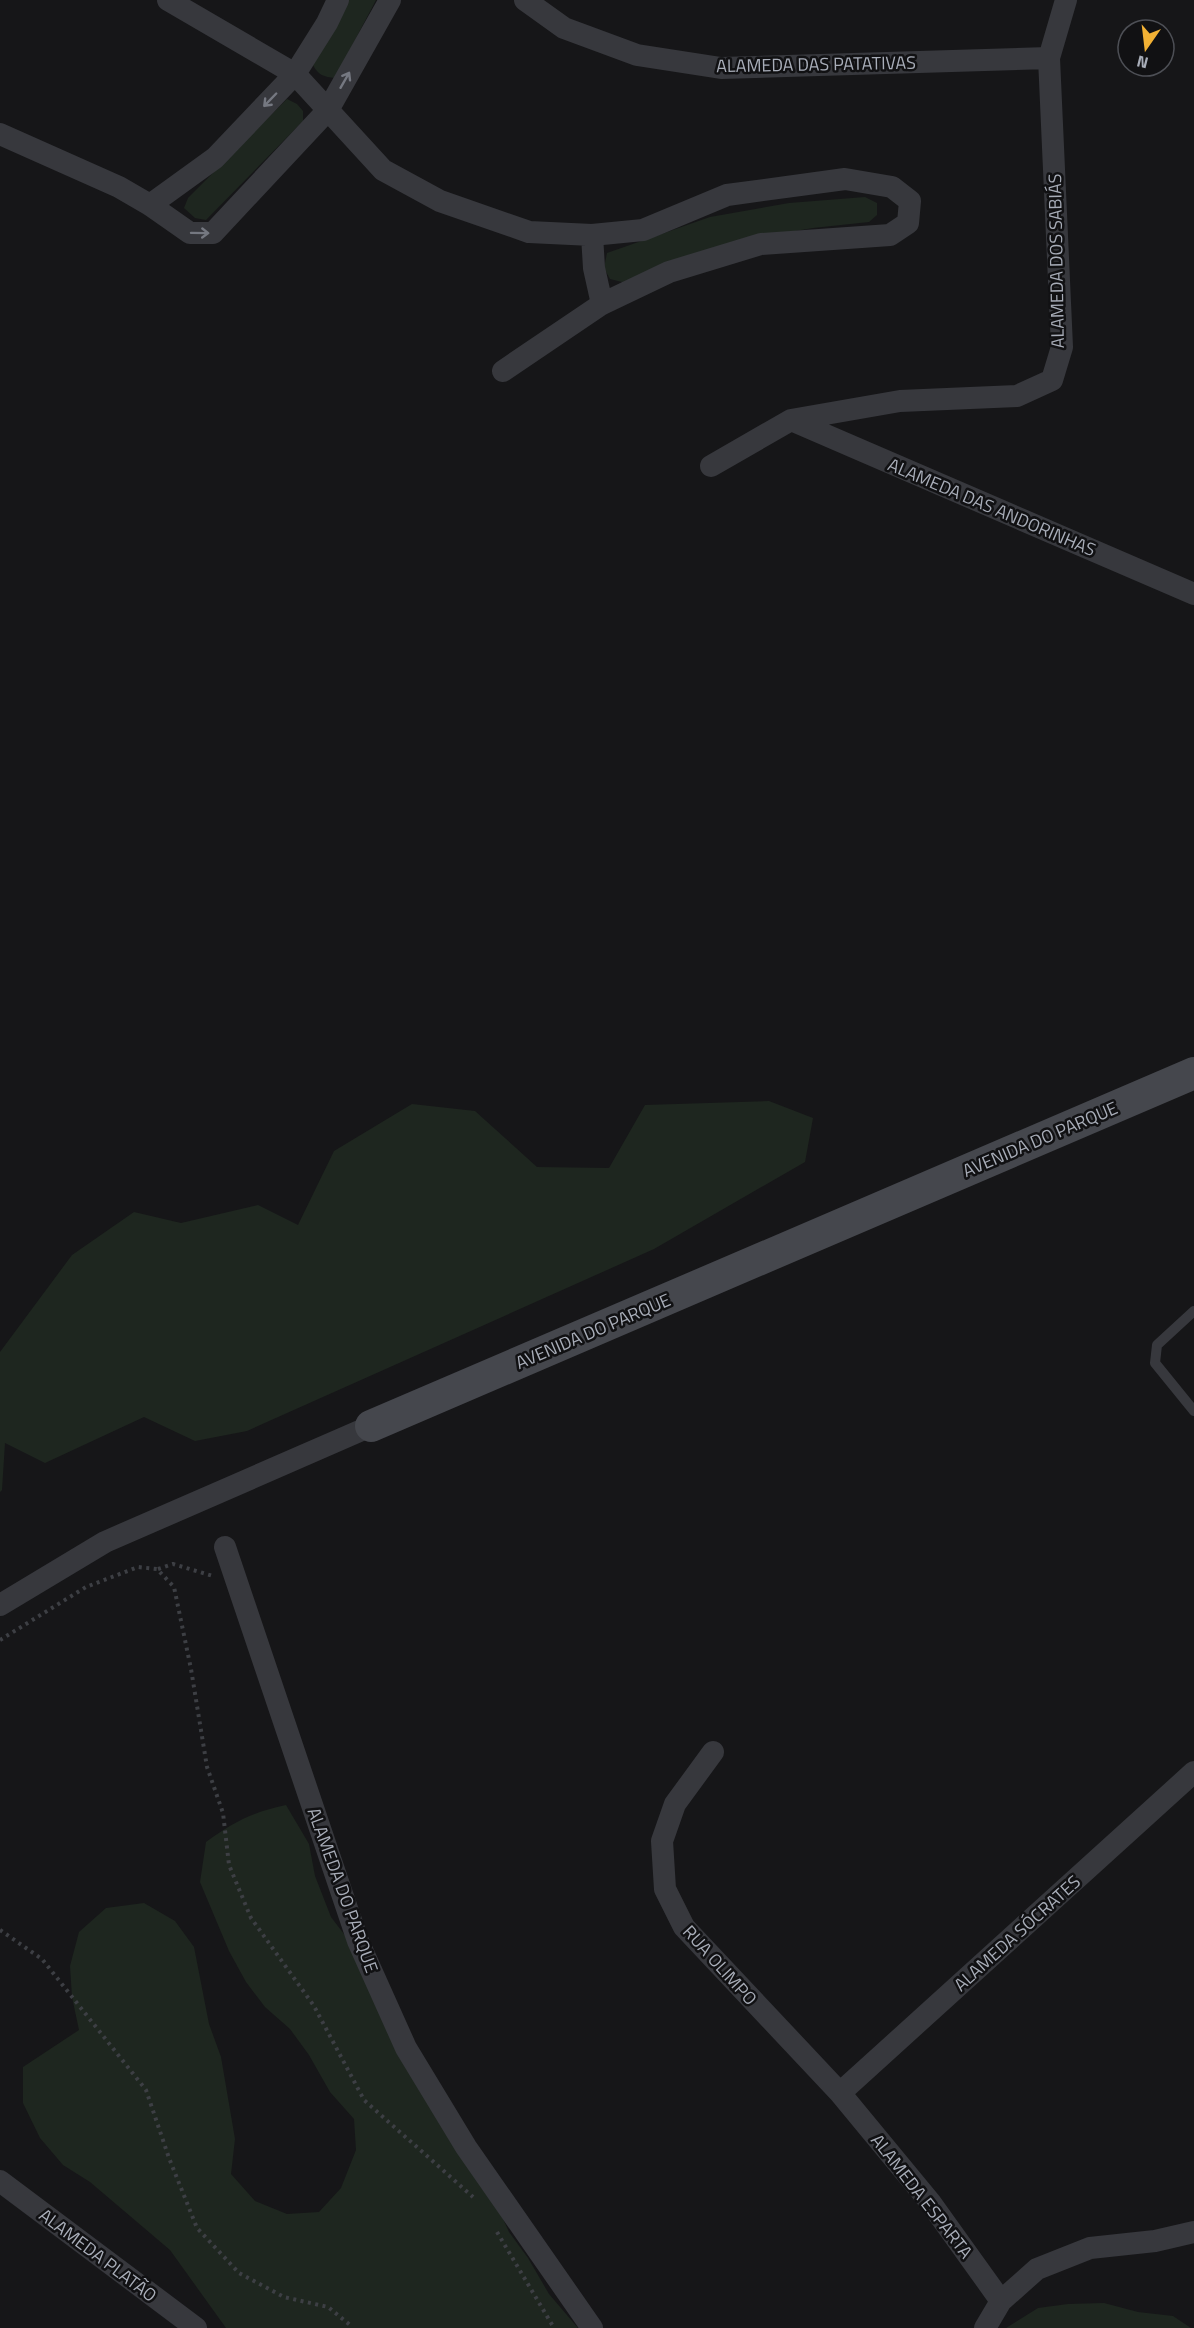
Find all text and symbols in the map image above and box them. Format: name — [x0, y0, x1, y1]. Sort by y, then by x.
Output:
north arrow — [1116, 18, 1176, 78]
street label: ALAMEDA DAS PATATIVAS — [716, 49, 916, 79]
text: N — [1134, 50, 1151, 76]
one-way arrow — [339, 72, 351, 89]
one-way arrow — [263, 93, 278, 108]
street label: ALAMEDA DOS SABIÁS — [1041, 173, 1071, 349]
one-way arrow — [190, 227, 209, 239]
street label: ALAMEDA DAS ANDORINHAS — [884, 451, 1100, 563]
street label: AVENIDA DO PARQUE — [958, 1094, 1122, 1184]
street label: AVENIDA DO PARQUE — [511, 1286, 675, 1376]
street label: ALAMEDA DO PARQUE — [301, 1804, 385, 1976]
street label: ALAMEDA SÓCRATES — [948, 1869, 1086, 1997]
street label: RUA OLIMPO — [677, 1919, 763, 2011]
street label: ALAMEDA ESPARTA — [865, 2128, 980, 2264]
street label: ALAMEDA PLATÃO — [33, 2202, 163, 2308]

